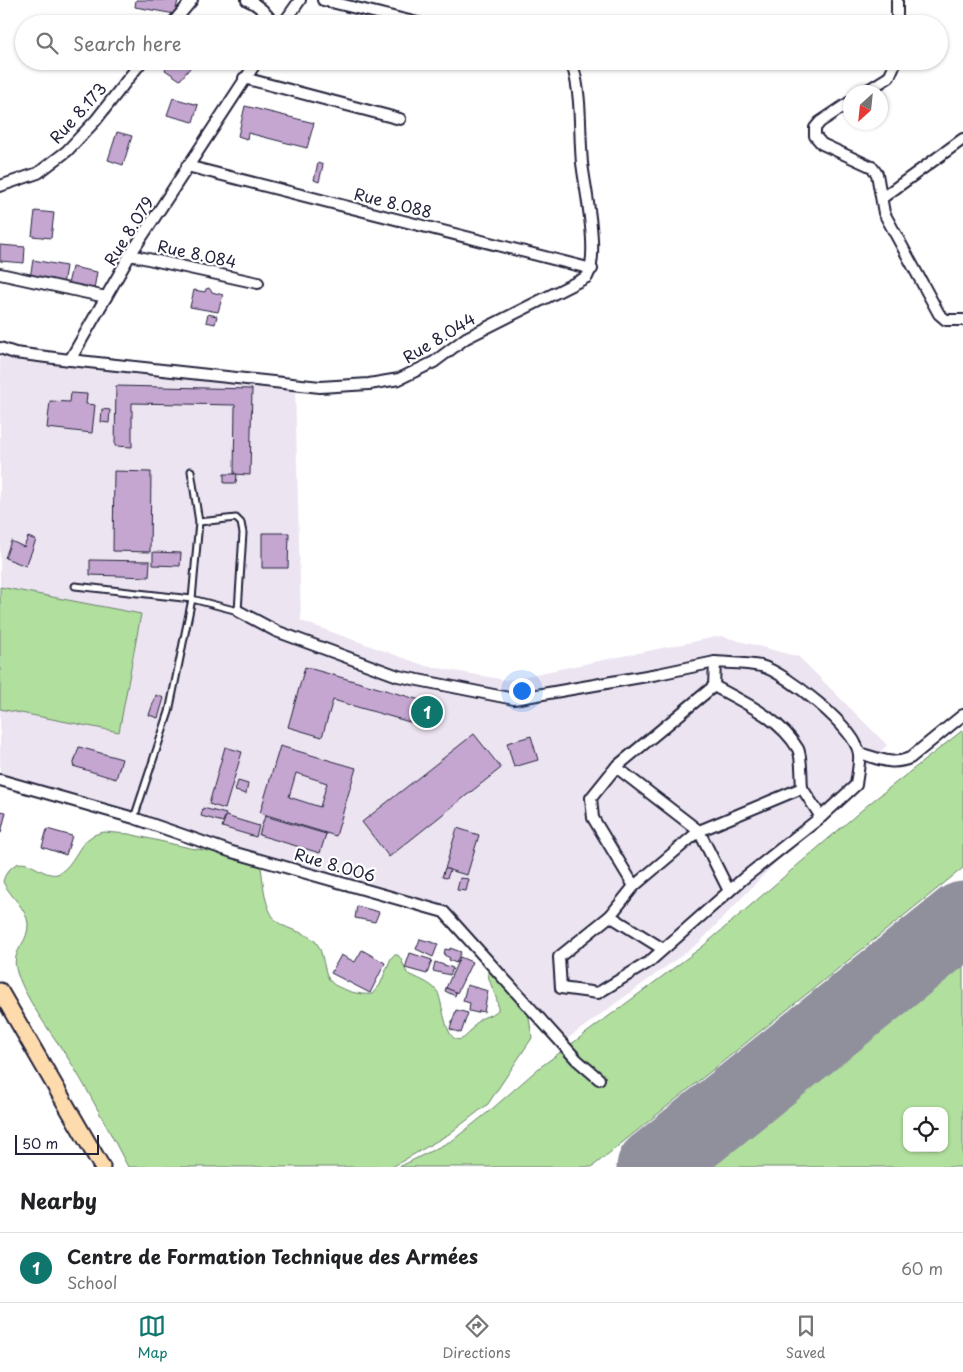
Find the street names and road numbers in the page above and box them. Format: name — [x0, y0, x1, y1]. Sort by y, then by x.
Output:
street label: Rue 8.173 — [43, 76, 111, 148]
street label: Rue 8.088 — [352, 181, 435, 223]
street label: Rue 8.079 — [97, 191, 159, 270]
street label: Rue 8.084 — [155, 233, 239, 273]
street label: Rue 8.044 — [398, 306, 479, 368]
street label: Rue 8.006 — [292, 841, 379, 887]

